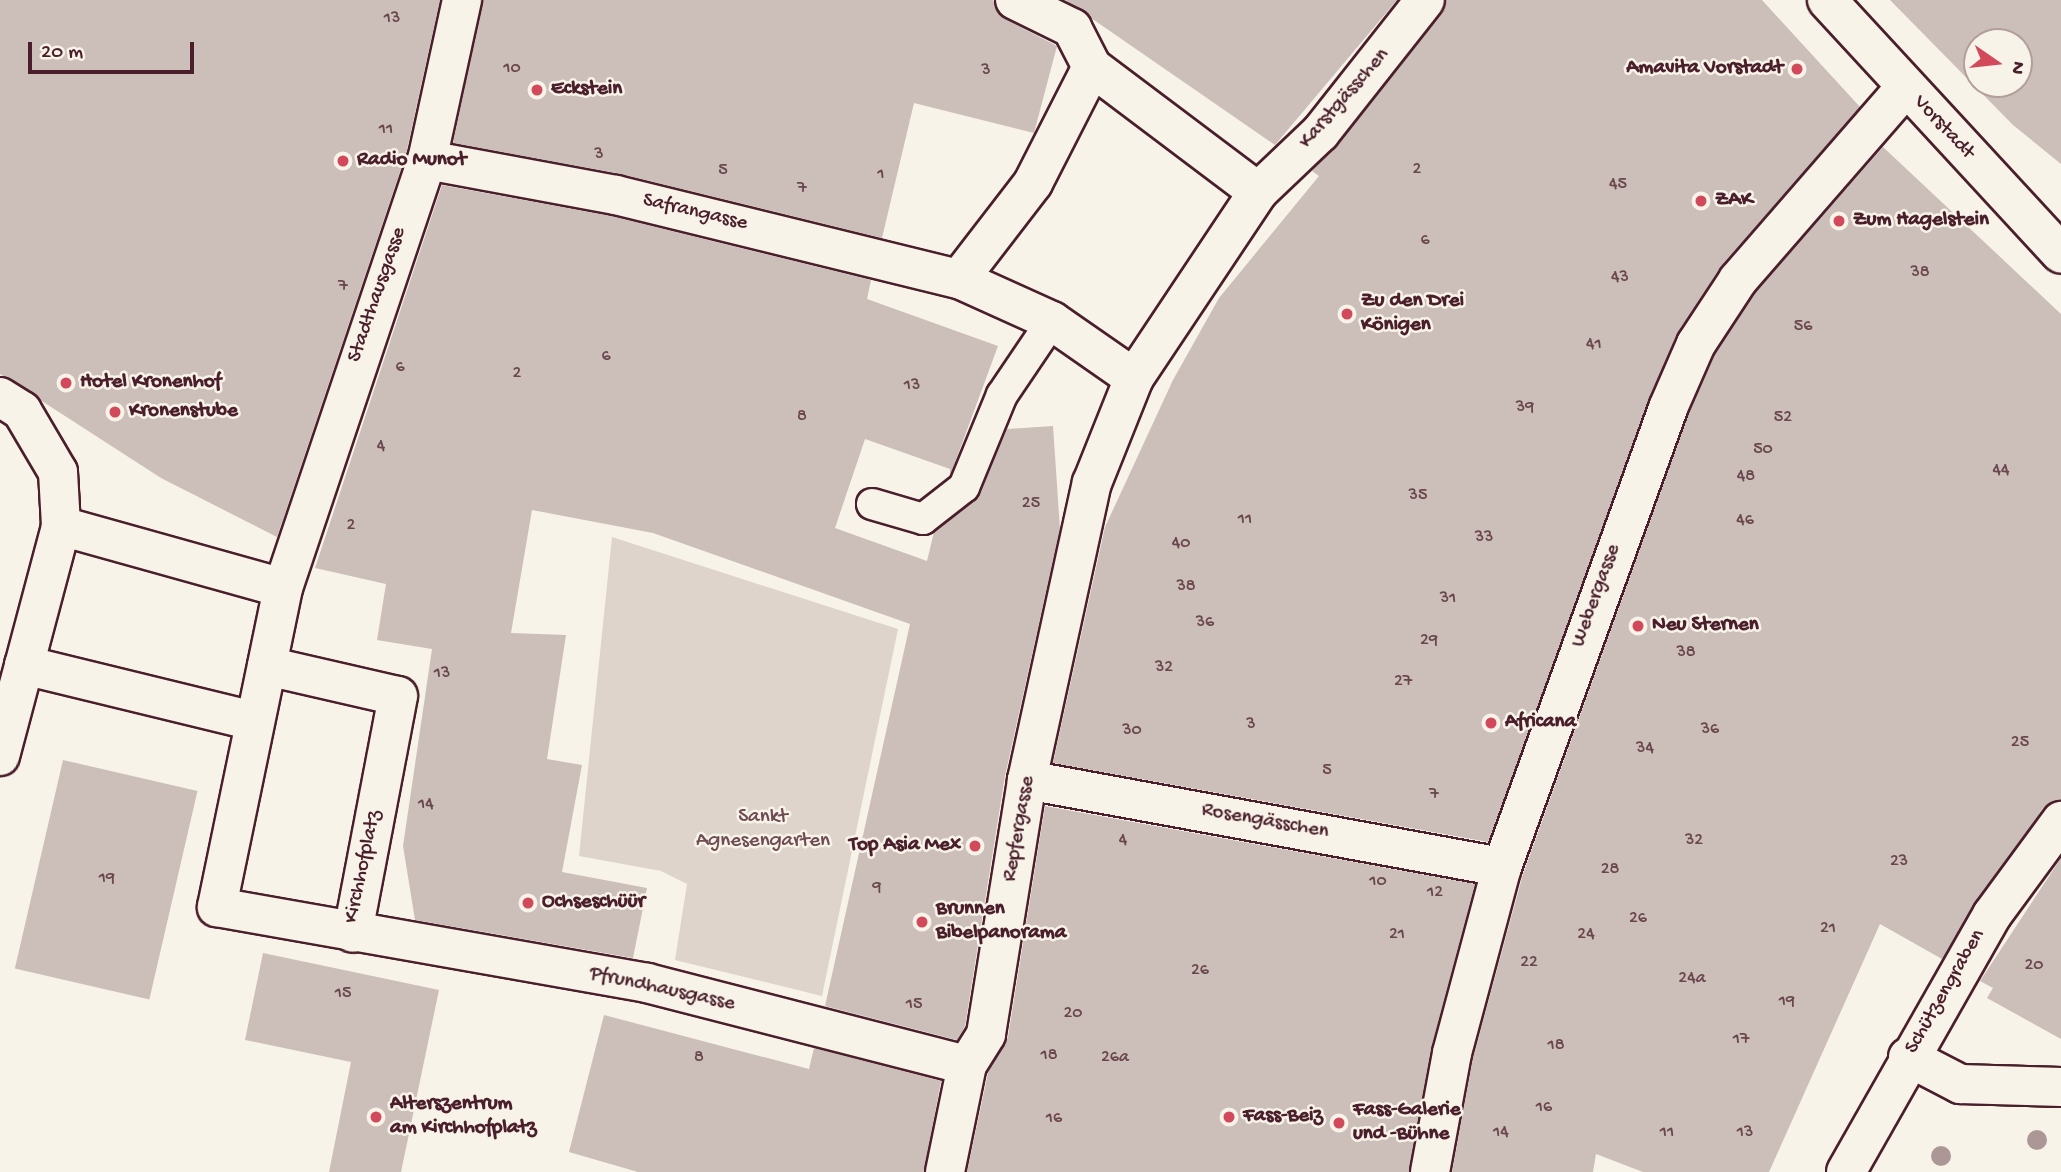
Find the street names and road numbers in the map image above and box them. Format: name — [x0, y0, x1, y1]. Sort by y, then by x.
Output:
street label: Karstgässchen — [1294, 43, 1396, 155]
street label: Vorstadt — [1907, 91, 1979, 165]
street label: Safrangasse — [640, 189, 750, 237]
street label: Stadthausgasse — [343, 224, 413, 366]
street label: Webergasse — [1567, 541, 1627, 651]
street label: Repfergasse — [998, 774, 1042, 884]
street label: Rosengässchen — [1199, 798, 1331, 846]
street label: Kirchhofplatz — [340, 808, 388, 926]
street label: Schützengraben — [1900, 925, 1992, 1059]
street label: Pfrundhausgasse — [587, 962, 737, 1018]

